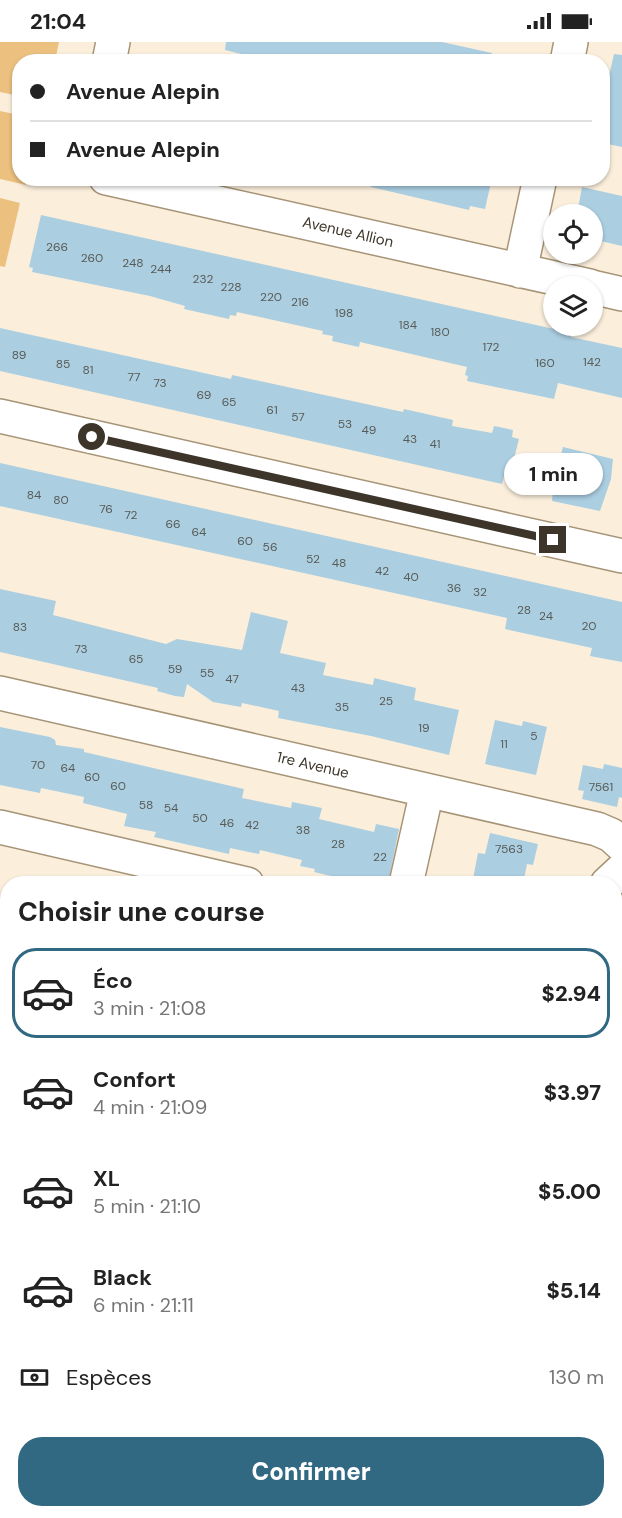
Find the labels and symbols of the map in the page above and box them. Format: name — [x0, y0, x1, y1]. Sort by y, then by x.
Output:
street label: Avenue Allion — [301, 212, 395, 252]
house number: 266 — [46, 239, 68, 255]
house number: 260 — [81, 250, 103, 266]
house number: 248 — [122, 255, 144, 271]
house number: 244 — [150, 261, 172, 277]
house number: 232 — [193, 271, 214, 287]
house number: 228 — [221, 279, 241, 295]
house number: 220 — [260, 289, 282, 305]
house number: 216 — [291, 294, 309, 310]
house number: 198 — [335, 305, 353, 321]
house number: 184 — [399, 317, 417, 333]
house number: 180 — [430, 324, 450, 340]
house number: 172 — [483, 339, 499, 355]
house number: 89 — [12, 347, 26, 363]
house number: 142 — [583, 354, 601, 370]
house number: 160 — [535, 355, 555, 371]
house number: 85 — [56, 356, 70, 372]
house number: 81 — [83, 362, 93, 378]
house number: 77 — [128, 369, 140, 385]
house number: 73 — [153, 375, 167, 391]
house number: 69 — [197, 387, 211, 403]
house number: 65 — [222, 394, 236, 410]
house number: 61 — [266, 402, 278, 418]
house number: 57 — [291, 409, 305, 425]
house number: 53 — [338, 416, 352, 432]
house number: 49 — [362, 422, 376, 438]
route start — [78, 423, 105, 450]
house number: 43 — [403, 431, 417, 447]
house number: 41 — [429, 436, 441, 452]
callout: 1 min — [504, 453, 602, 495]
house number: 84 — [27, 487, 41, 503]
house number: 80 — [53, 492, 69, 508]
house number: 76 — [99, 501, 113, 517]
house number: 72 — [124, 507, 138, 523]
house number: 66 — [165, 516, 181, 532]
house number: 64 — [192, 524, 206, 540]
route end — [539, 526, 566, 553]
house number: 60 — [237, 533, 253, 549]
house number: 56 — [263, 539, 277, 555]
house number: 52 — [306, 551, 320, 567]
house number: 48 — [332, 555, 346, 571]
house number: 42 — [375, 563, 389, 579]
house number: 40 — [403, 569, 419, 585]
house number: 36 — [447, 580, 461, 596]
house number: 32 — [473, 584, 487, 600]
house number: 28 — [517, 602, 531, 618]
house number: 24 — [539, 608, 553, 624]
house number: 20 — [581, 618, 597, 634]
house number: 83 — [13, 619, 27, 635]
house number: 73 — [74, 641, 88, 657]
house number: 65 — [129, 651, 143, 667]
house number: 59 — [168, 661, 182, 677]
house number: 55 — [200, 665, 214, 681]
house number: 47 — [225, 671, 239, 687]
house number: 43 — [291, 680, 305, 696]
house number: 25 — [379, 693, 393, 709]
house number: 35 — [335, 699, 349, 715]
house number: 19 — [418, 720, 430, 736]
house number: 5 — [530, 728, 538, 744]
house number: 11 — [500, 736, 508, 752]
street label: 1re Avenue — [275, 747, 351, 783]
house number: 70 — [31, 757, 45, 773]
house number: 64 — [61, 760, 75, 776]
house number: 60 — [84, 769, 100, 785]
house number: 60 — [110, 778, 126, 794]
house number: 7561 — [589, 779, 613, 795]
house number: 58 — [139, 797, 153, 813]
house number: 54 — [164, 800, 178, 816]
house number: 50 — [192, 810, 208, 826]
house number: 46 — [220, 815, 234, 831]
house number: 42 — [245, 817, 259, 833]
house number: 38 — [296, 822, 310, 838]
house number: 28 — [331, 836, 345, 852]
house number: 7563 — [495, 841, 523, 857]
house number: 22 — [373, 849, 387, 865]

